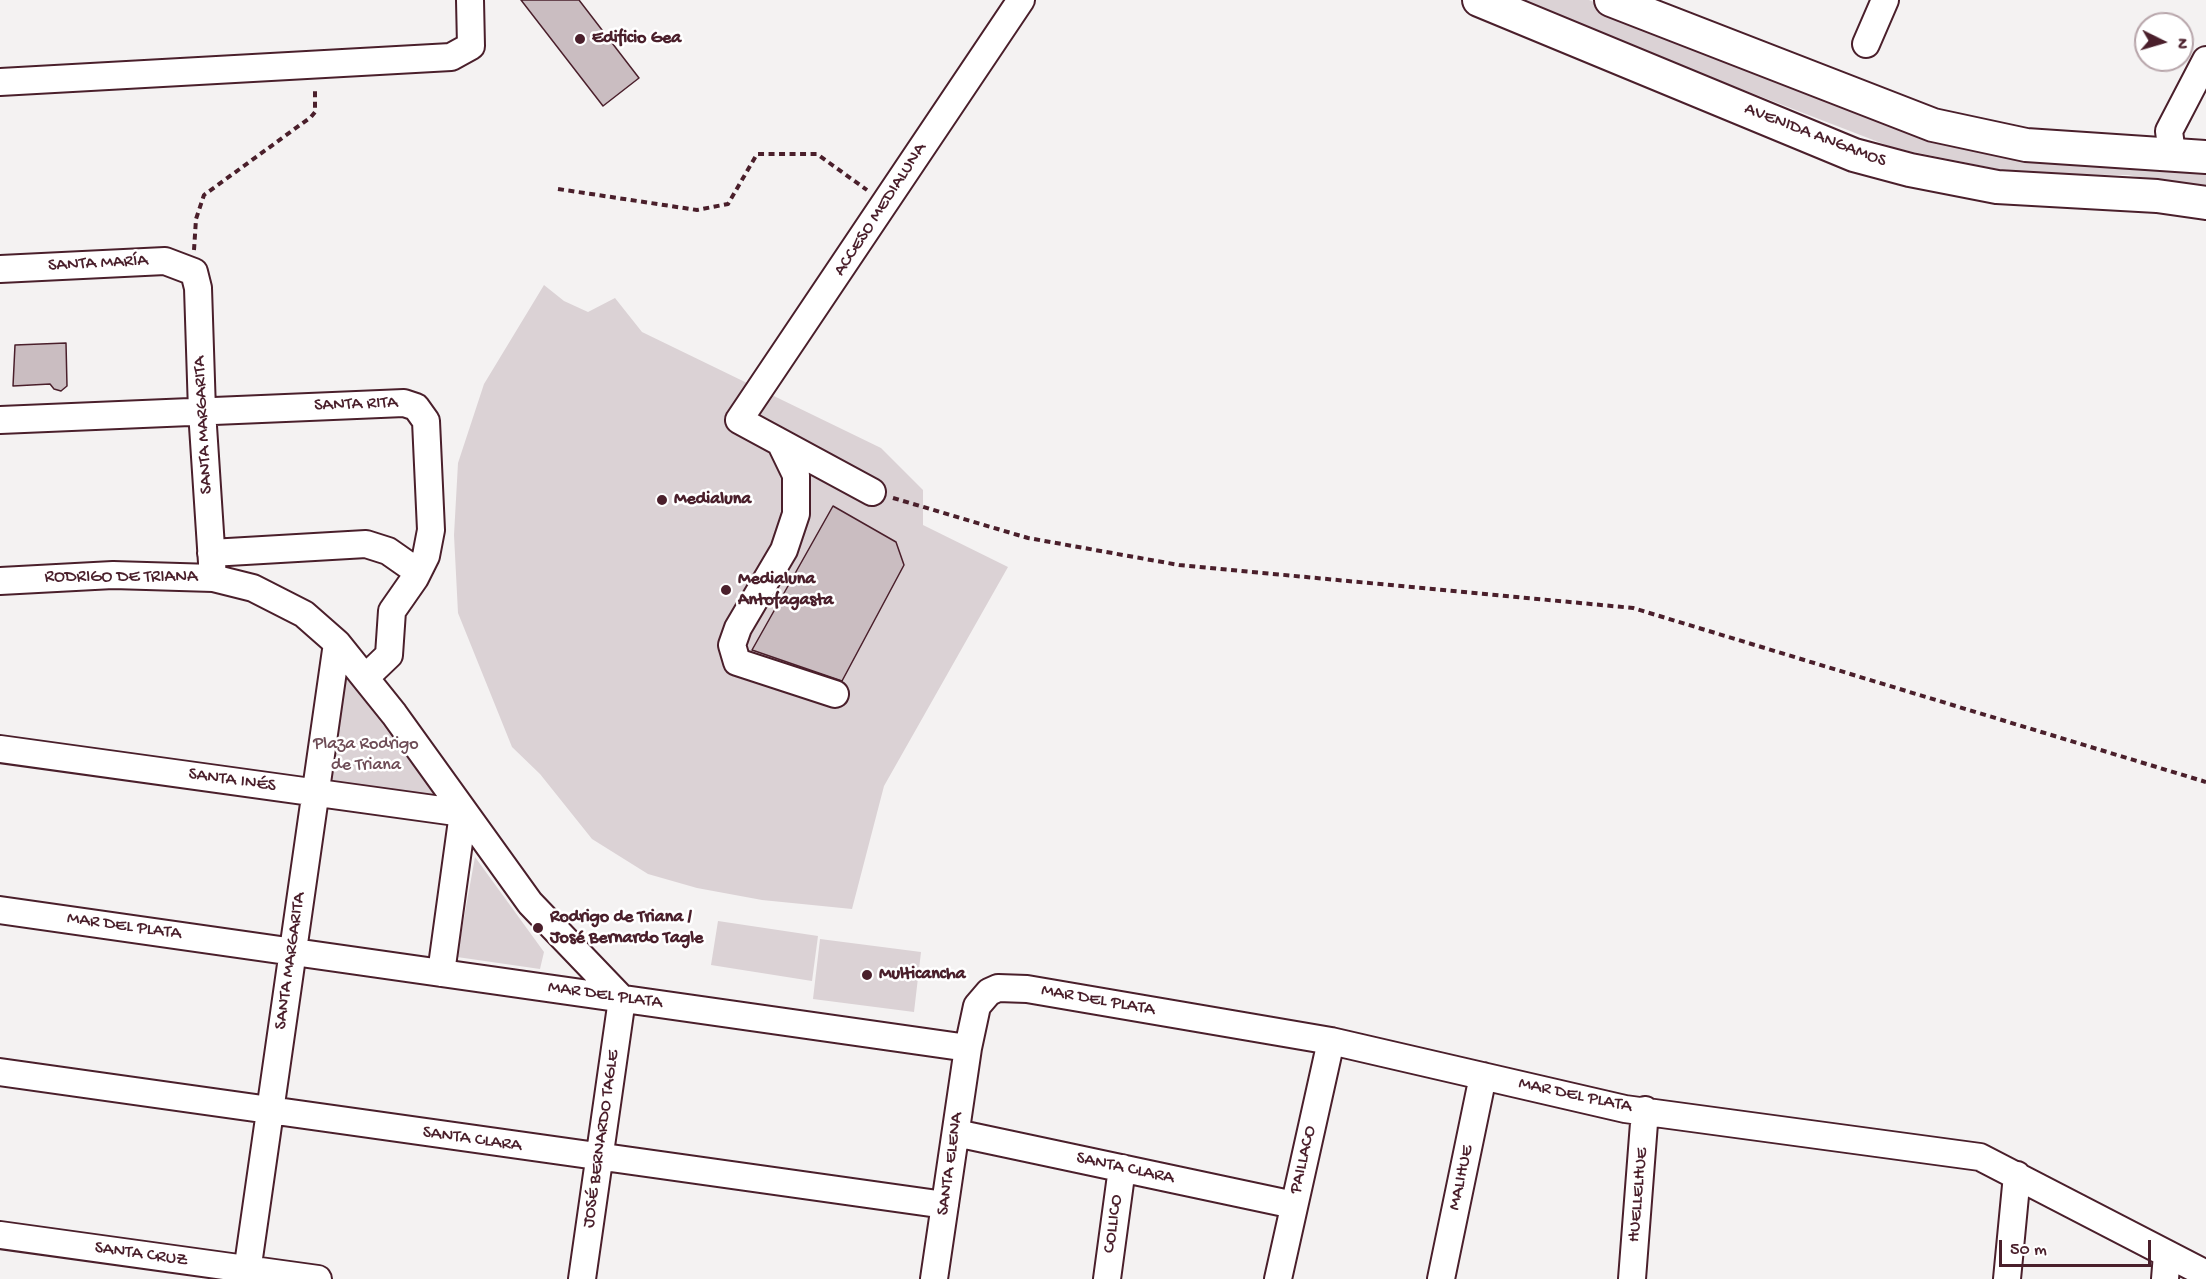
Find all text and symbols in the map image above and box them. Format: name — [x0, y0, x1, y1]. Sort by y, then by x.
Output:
north arrow — [2134, 12, 2194, 72]
place label: Edificio Gea — [592, 28, 681, 50]
marker: Edificio Gea — [573, 32, 587, 46]
text: N — [2171, 37, 2190, 49]
street label: AVENIDA ANGAMOS — [1741, 99, 1889, 173]
street label: ACCESO MEDIALUNA — [830, 139, 932, 281]
street label: SANTA MARÍA — [48, 251, 148, 277]
street label: SANTA MARGARITA — [190, 355, 218, 495]
street label: SANTA RITA — [314, 393, 398, 417]
place label: Medialuna — [674, 489, 751, 511]
marker: Medialuna — [655, 493, 669, 507]
street label: RODRIGO DE TRIANA — [44, 567, 198, 589]
place label: Medialuna Antofagasta — [738, 569, 834, 612]
marker: Medialuna Antofagasta — [719, 583, 733, 597]
park label: Plaza Rodrigo de Triana — [313, 734, 419, 777]
street label: SANTA INÉS — [187, 764, 277, 798]
street label: SANTA MARGARITA — [271, 891, 311, 1031]
place label: Rodrigo de Triana / José Bernardo Tagle — [550, 907, 703, 950]
street label: MAR DEL PLATA — [65, 908, 183, 946]
marker: Rodrigo de Triana / José Bernardo Tagle — [531, 921, 545, 935]
place label: Multicancha — [879, 964, 966, 986]
marker: Multicancha — [860, 968, 874, 982]
street label: MAR DEL PLATA — [546, 977, 664, 1015]
street label: MAR DEL PLATA — [1039, 980, 1157, 1022]
street label: JOSÉ BERNARDO TAGLE — [579, 1049, 625, 1229]
street label: MAR DEL PLATA — [1516, 1073, 1634, 1119]
street label: SANTA ELENA — [933, 1111, 969, 1217]
street label: SANTA CLARA — [421, 1122, 523, 1158]
street label: PAILLACO — [1286, 1124, 1322, 1196]
street label: MALIHUE — [1445, 1144, 1479, 1212]
street label: HUELLELHUE — [1624, 1147, 1654, 1243]
street label: SANTA CLARA — [1074, 1148, 1176, 1190]
street label: COLLICO — [1099, 1193, 1129, 1255]
scale bar — [2002, 1228, 2154, 1266]
street label: SANTA CRUZ — [93, 1238, 189, 1272]
text: 50 m — [2010, 1240, 2047, 1261]

